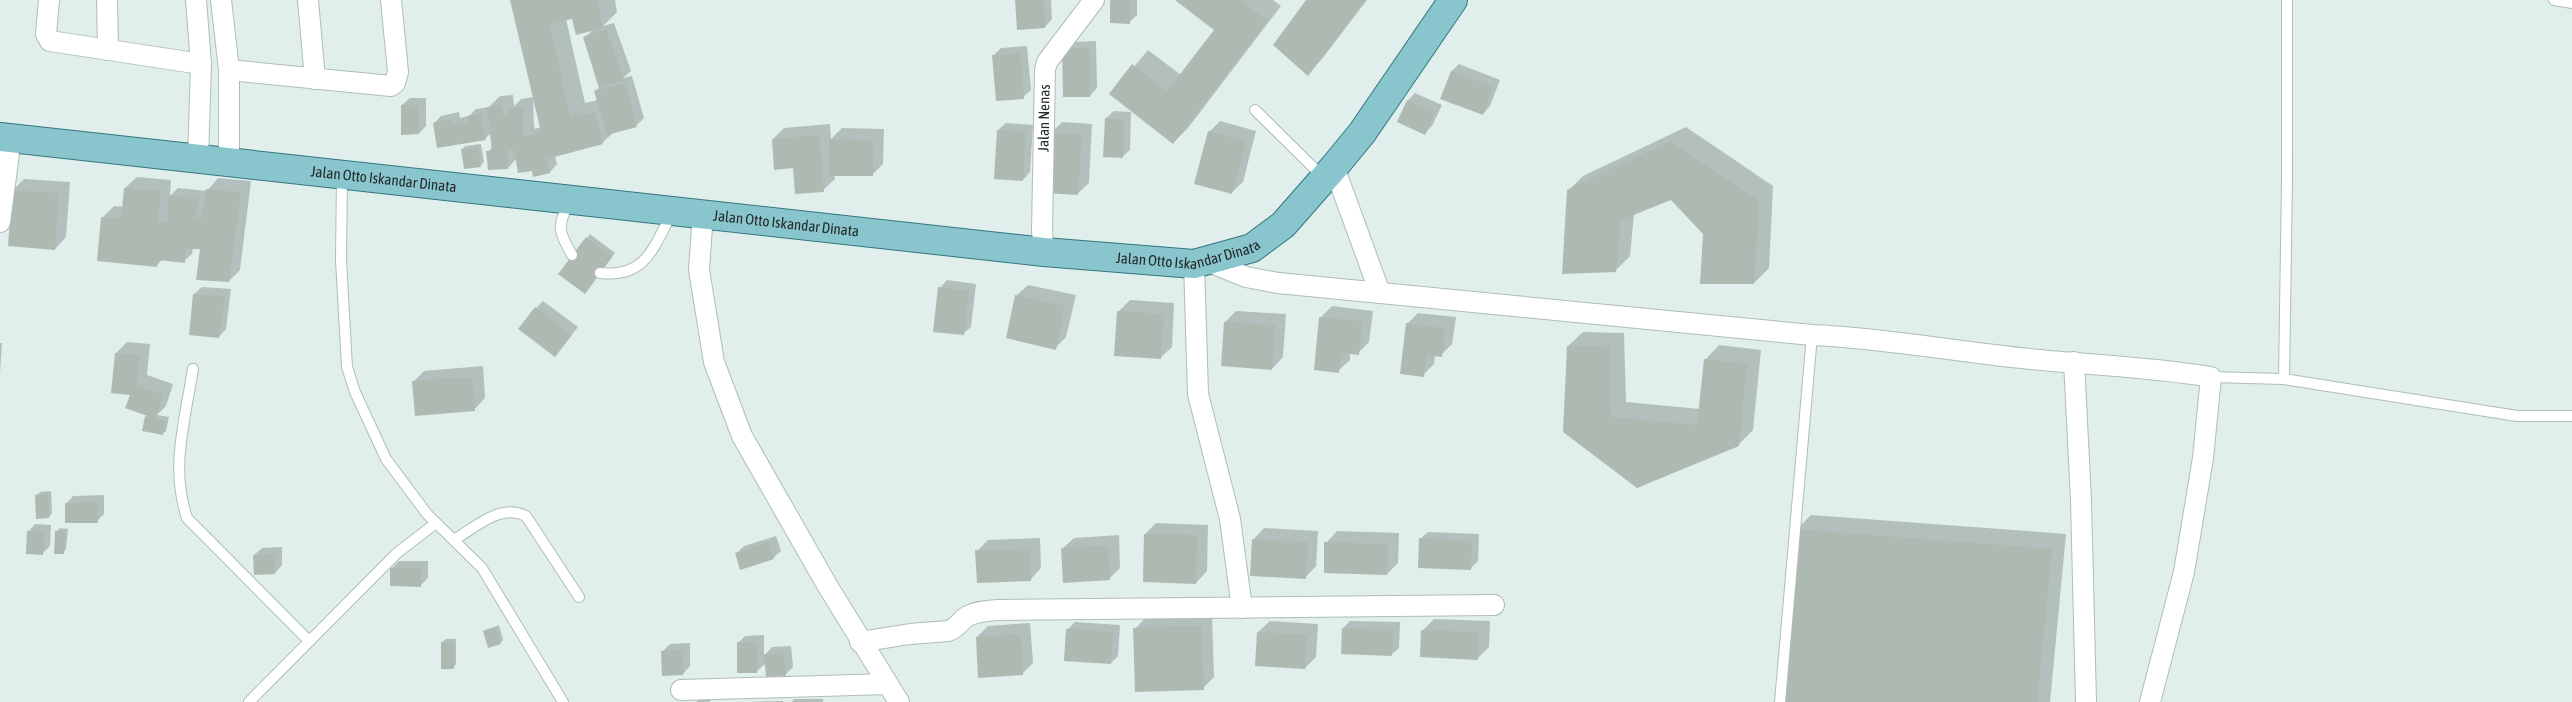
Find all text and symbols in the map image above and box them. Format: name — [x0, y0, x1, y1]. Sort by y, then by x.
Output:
street label: Jalan Nenas — [1034, 84, 1053, 152]
street label: Jalan Otto Iskandar Dinata — [310, 162, 458, 195]
street label: Jalan Otto Iskandar Dinata — [713, 207, 860, 240]
street label: Jalan Otto Iskandar Dinata — [1116, 236, 1263, 272]

